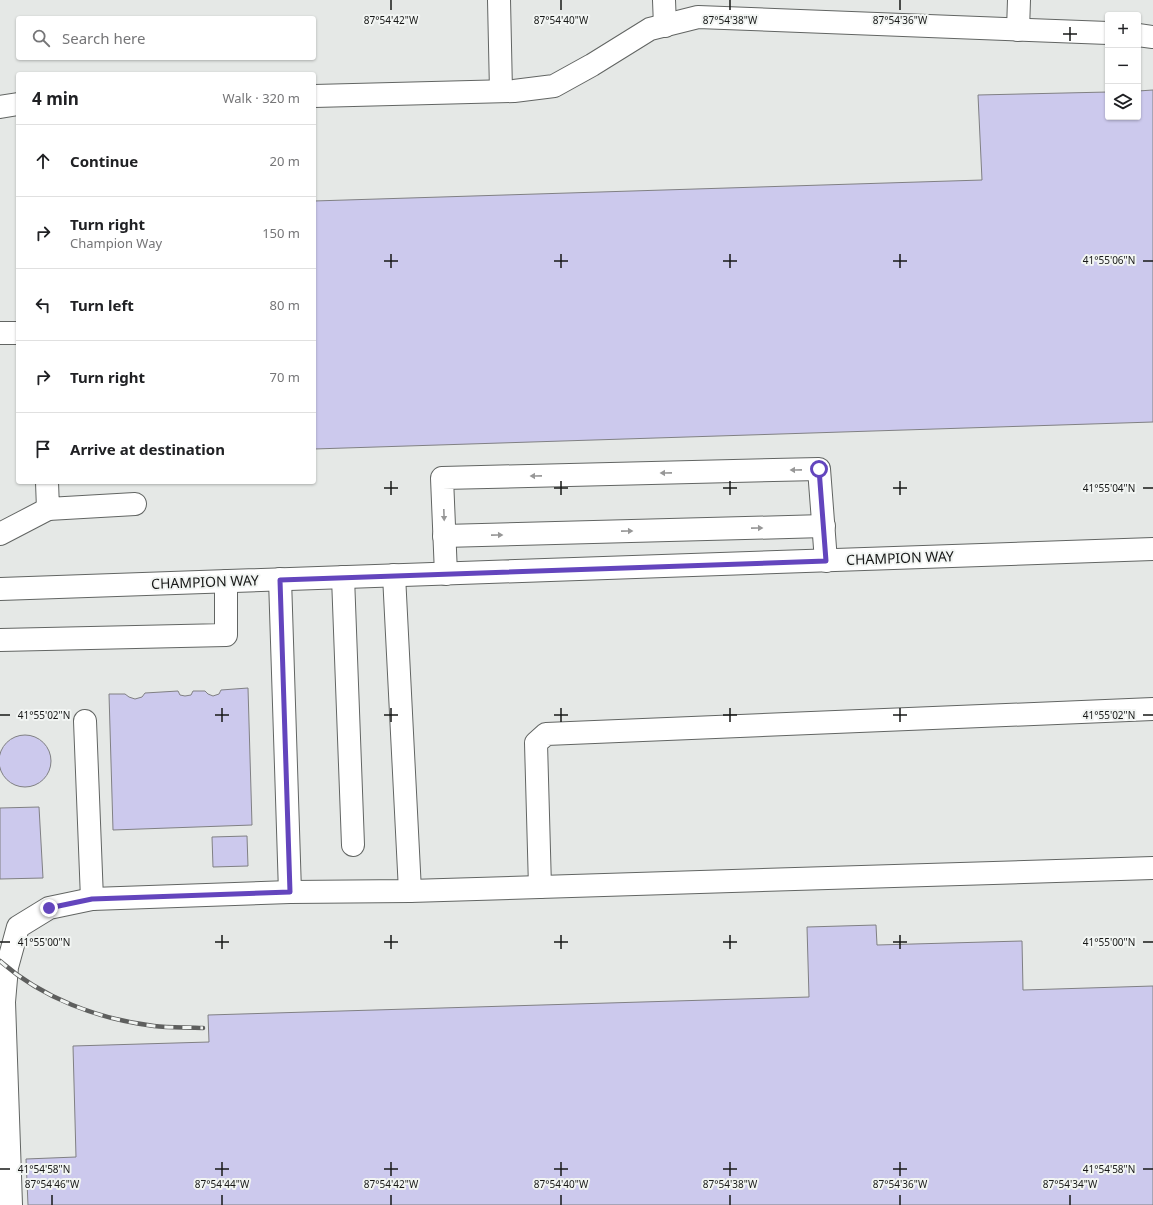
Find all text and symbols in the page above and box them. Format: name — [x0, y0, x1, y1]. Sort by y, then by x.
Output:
map controls — [1105, 12, 1141, 120]
button: + — [1105, 12, 1141, 48]
text: 87°54'42"W — [364, 13, 419, 27]
text: 87°54'40"W — [534, 13, 589, 27]
text: 87°54'38"W — [703, 13, 758, 27]
text: 87°54'36"W — [873, 13, 928, 27]
search box — [16, 16, 316, 60]
icon: search — [30, 27, 52, 49]
text: Search here — [62, 28, 145, 48]
button: − — [1105, 48, 1141, 84]
button: layers — [1105, 84, 1141, 120]
text: 4 min — [32, 87, 79, 110]
text: Walk · 320 m — [222, 89, 300, 107]
icon: ahead — [32, 150, 54, 172]
text: Continue — [70, 151, 138, 171]
text: 20 m — [270, 152, 300, 170]
text: Turn right — [70, 214, 145, 234]
icon: right — [32, 222, 54, 244]
text: 150 m — [262, 224, 300, 242]
text: Champion Way — [70, 234, 162, 252]
text: 41°55'06"N — [1083, 253, 1135, 267]
icon: left — [32, 294, 54, 316]
text: Turn left — [70, 295, 134, 315]
text: 80 m — [270, 296, 300, 314]
icon: right — [32, 366, 54, 388]
text: Turn right — [70, 367, 145, 387]
text: 70 m — [270, 368, 300, 386]
icon: arrive — [32, 438, 54, 460]
text: Arrive at destination — [70, 439, 225, 459]
route start — [810, 460, 828, 478]
one-way arrow — [789, 467, 802, 473]
one-way arrow — [659, 470, 672, 476]
one-way arrow — [529, 473, 542, 479]
text: 41°55'04"N — [1083, 481, 1135, 495]
one-way arrow — [440, 509, 447, 521]
one-way arrow — [751, 525, 764, 531]
one-way arrow — [621, 528, 633, 535]
one-way arrow — [491, 532, 504, 538]
street label: CHAMPION WAY — [846, 546, 954, 569]
street label: CHAMPION WAY — [151, 570, 259, 593]
text: 41°55'02"N — [18, 708, 70, 722]
text: 41°55'02"N — [1083, 708, 1135, 722]
route end — [40, 899, 58, 917]
text: 41°55'00"N — [18, 935, 70, 949]
text: 41°55'00"N — [1083, 935, 1135, 949]
text: 41°54'58"N — [18, 1162, 70, 1176]
text: 41°54'58"N — [1083, 1162, 1135, 1176]
text: 87°54'46"W — [25, 1177, 80, 1191]
text: 87°54'44"W — [195, 1177, 250, 1191]
text: 87°54'42"W — [364, 1177, 419, 1191]
text: 87°54'40"W — [534, 1177, 589, 1191]
text: 87°54'38"W — [703, 1177, 758, 1191]
text: 87°54'36"W — [873, 1177, 928, 1191]
text: 87°54'34"W — [1043, 1177, 1098, 1191]

